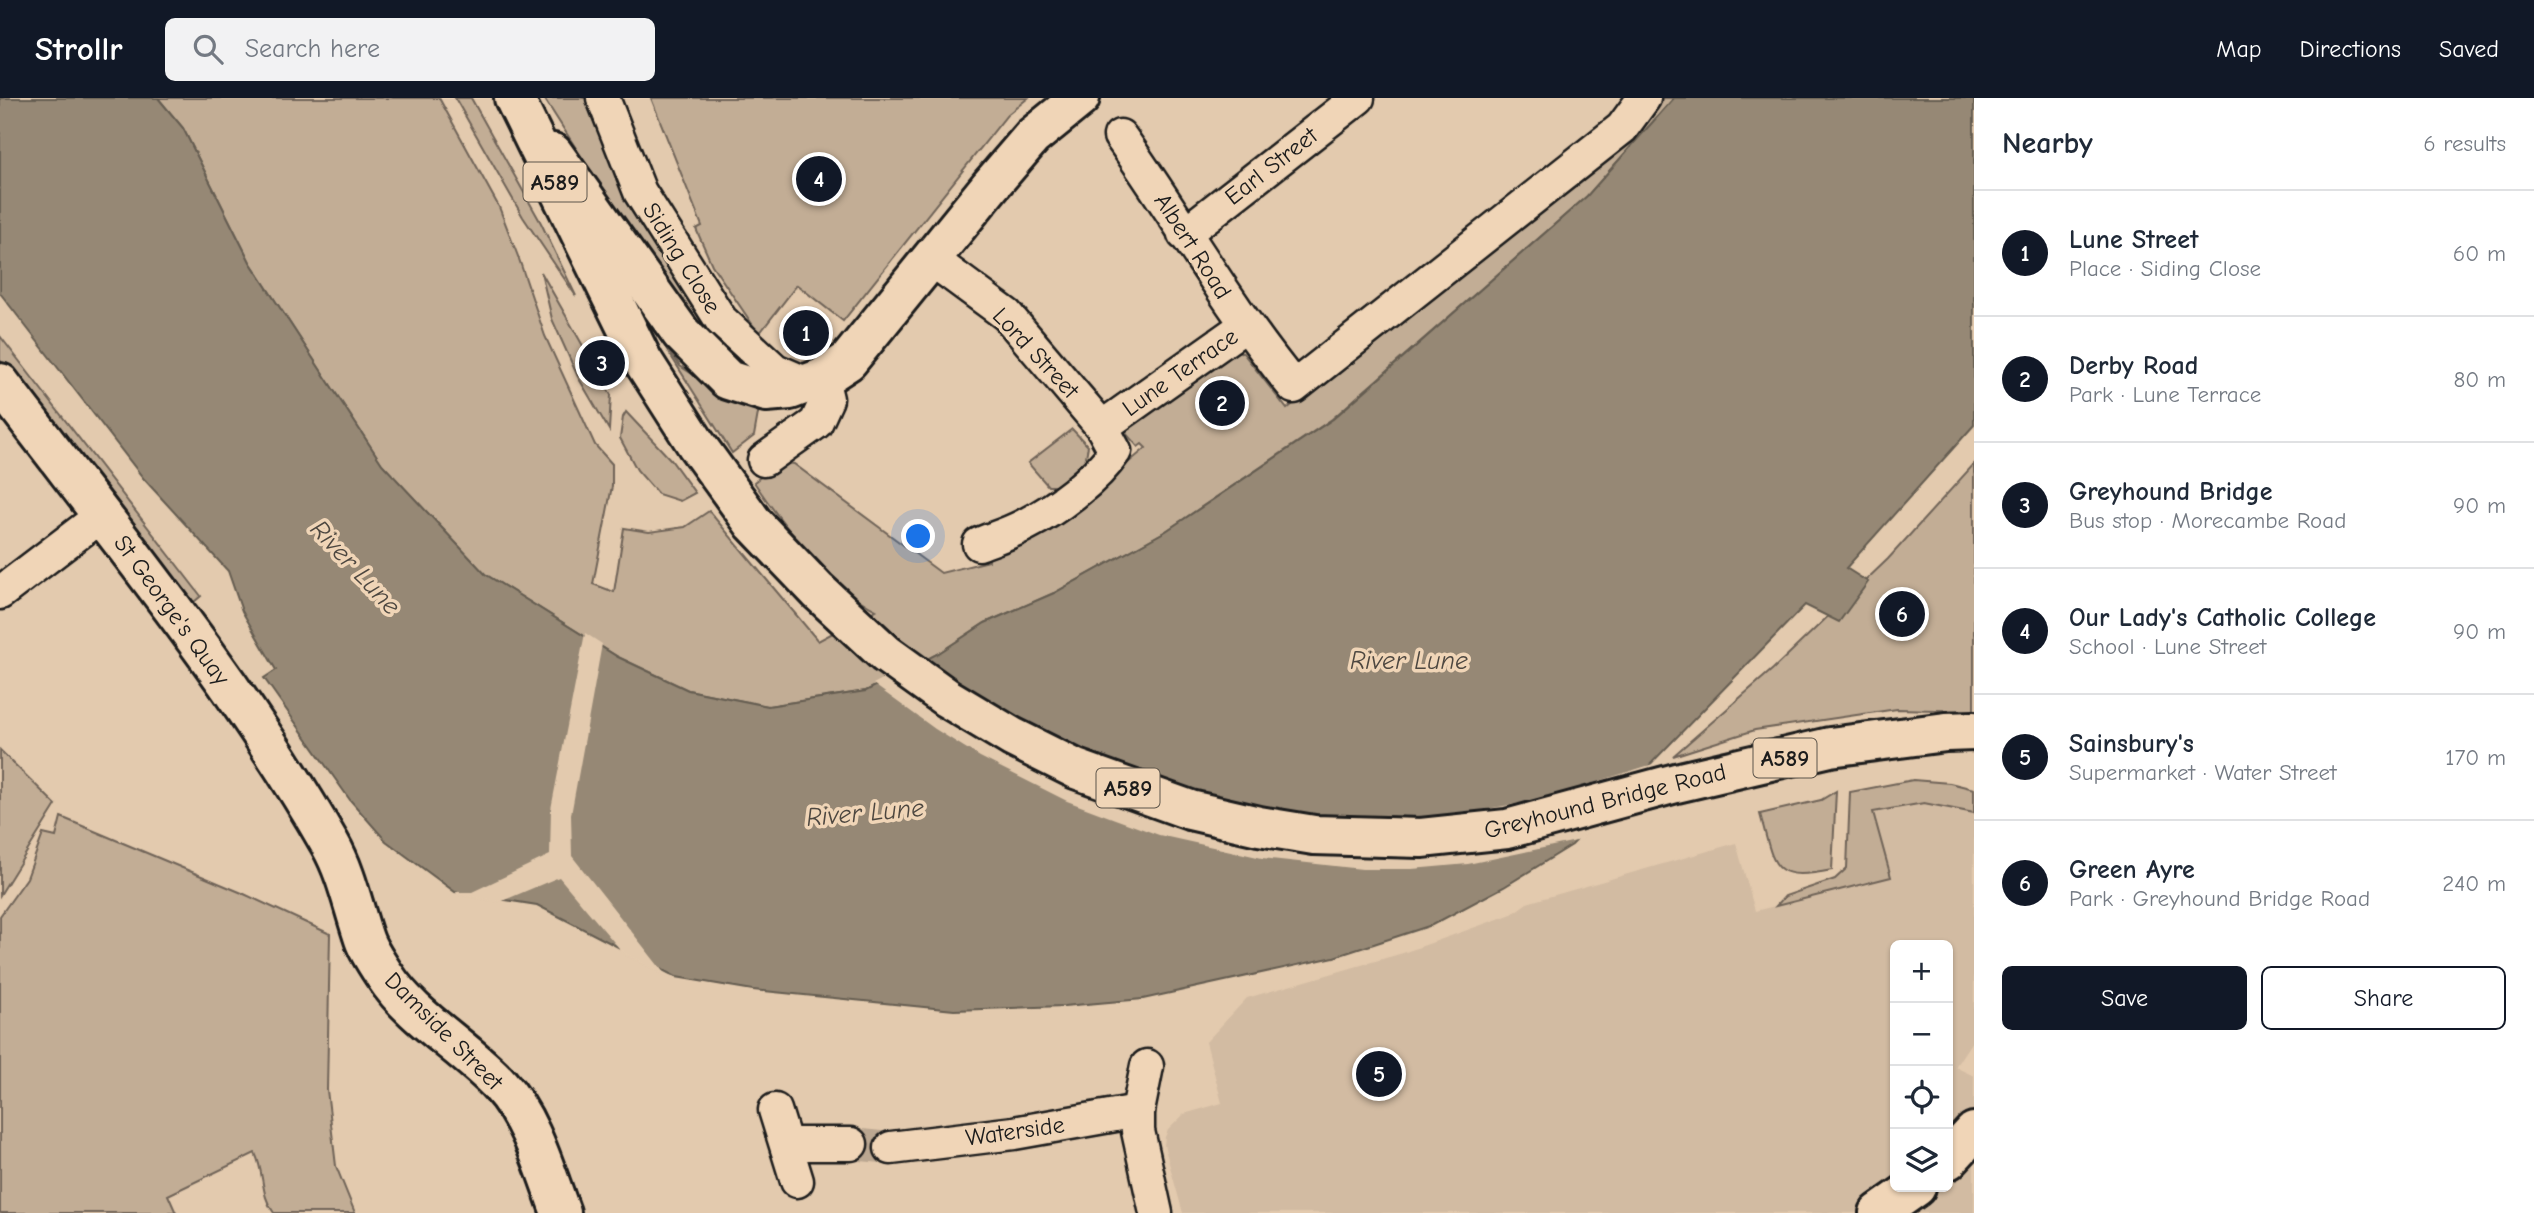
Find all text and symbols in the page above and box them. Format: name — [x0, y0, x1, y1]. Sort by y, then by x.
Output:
search box — [165, 18, 655, 81]
text: Strollr — [35, 30, 123, 68]
icon: search — [189, 30, 227, 68]
text: Search here — [245, 34, 380, 64]
text: Map — [2216, 35, 2262, 63]
text: Directions — [2300, 35, 2401, 63]
text: Saved — [2439, 35, 2499, 63]
street label: Earl Street — [1219, 120, 1324, 211]
text: Nearby — [2002, 126, 2093, 161]
text: 6 results — [2423, 130, 2506, 157]
pin: 4 — [796, 153, 842, 205]
road number: A589 — [524, 162, 586, 202]
street label: Albert Road — [1148, 188, 1238, 304]
street label: Siding Close — [637, 197, 727, 319]
text: Lune Street — [2069, 225, 2198, 255]
text: 1 — [2020, 240, 2030, 267]
text: 60 m — [2453, 240, 2506, 267]
text: Place · Siding Close — [2069, 255, 2261, 282]
street label: Lord Street — [987, 302, 1086, 405]
pin: 1 — [783, 307, 829, 359]
street label: Lune Terrace — [1117, 322, 1243, 422]
pin: 3 — [579, 337, 625, 389]
text: Derby Road — [2069, 351, 2198, 381]
text: 2 — [2019, 366, 2031, 393]
text: 80 m — [2453, 366, 2506, 393]
pin: 2 — [1199, 377, 1245, 429]
text: Park · Lune Terrace — [2069, 381, 2261, 408]
text: Greyhound Bridge — [2069, 477, 2273, 507]
text: 3 — [2019, 492, 2031, 519]
text: 90 m — [2453, 492, 2506, 519]
text: Bus stop · Morecambe Road — [2069, 507, 2346, 534]
water label: River Lune — [304, 514, 407, 621]
your location — [901, 519, 935, 553]
street label: St George's Quay — [108, 530, 236, 691]
pin: 6 — [1879, 588, 1925, 640]
text: Our Lady's Catholic College — [2069, 603, 2376, 633]
text: 4 — [2020, 618, 2030, 645]
text: 90 m — [2453, 618, 2506, 645]
text: School · Lune Street — [2069, 633, 2266, 660]
water label: River Lune — [1350, 646, 1468, 676]
text: Sainsbury's — [2069, 729, 2194, 759]
road number: A589 — [1754, 738, 1816, 778]
text: 5 — [2019, 744, 2031, 771]
text: 170 m — [2445, 744, 2506, 771]
street label: Greyhound Bridge Road — [1481, 757, 1729, 845]
text: Supermarket · Water Street — [2069, 759, 2337, 786]
road number: A589 — [1096, 768, 1160, 808]
water label: River Lune — [805, 793, 925, 833]
text: Green Ayre — [2069, 855, 2195, 885]
text: 6 — [2019, 870, 2031, 897]
text: 240 m — [2442, 870, 2506, 897]
text: Park · Greyhound Bridge Road — [2069, 885, 2370, 912]
map controls — [1890, 940, 1953, 1192]
button: + — [1890, 940, 1953, 1003]
street label: Damside Street — [379, 966, 510, 1097]
button: Save — [2002, 966, 2247, 1030]
button: Share — [2261, 966, 2506, 1030]
button: − — [1890, 1003, 1953, 1066]
pin: 5 — [1356, 1048, 1402, 1100]
button: locate — [1890, 1066, 1953, 1129]
street label: Waterside — [964, 1110, 1066, 1152]
button: layers — [1890, 1129, 1953, 1192]

